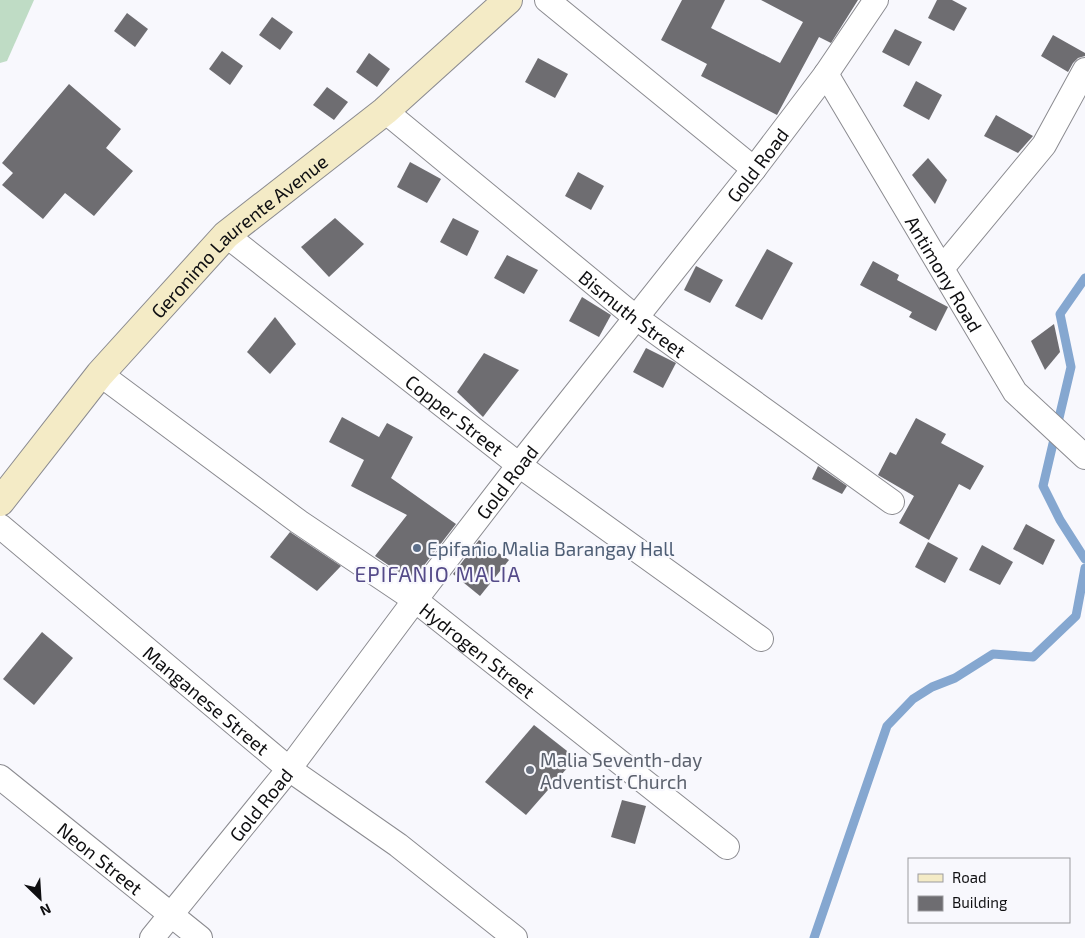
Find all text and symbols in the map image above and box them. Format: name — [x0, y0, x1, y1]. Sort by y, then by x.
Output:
street label: Gold Road — [721, 123, 793, 206]
street label: Geronimo Laurente Avenue — [145, 149, 332, 322]
street label: Antimony Road — [901, 211, 988, 336]
street label: Bismuth Street — [575, 265, 691, 362]
street label: Copper Street — [401, 369, 508, 460]
street label: Gold Road — [471, 440, 542, 523]
place label: Epifanio Malia Barangay Hall — [427, 537, 675, 560]
marker: Epifanio Malia Barangay Hall — [411, 542, 423, 554]
district label: EPIFANIO MALIA — [355, 561, 521, 586]
street label: Hydrogen Street — [416, 597, 540, 702]
street label: Manganese Street — [139, 640, 274, 759]
place label: Malia Seventh-day Adventist Church — [540, 748, 702, 793]
street label: Gold Road — [224, 763, 297, 846]
marker: Malia Seventh-day Adventist Church — [524, 764, 536, 776]
street label: Neon Street — [53, 817, 148, 899]
legend — [908, 858, 1070, 923]
text: Road — [952, 868, 987, 886]
north arrow — [15, 873, 65, 923]
text: Building — [952, 893, 1008, 911]
text: N — [38, 900, 54, 920]

